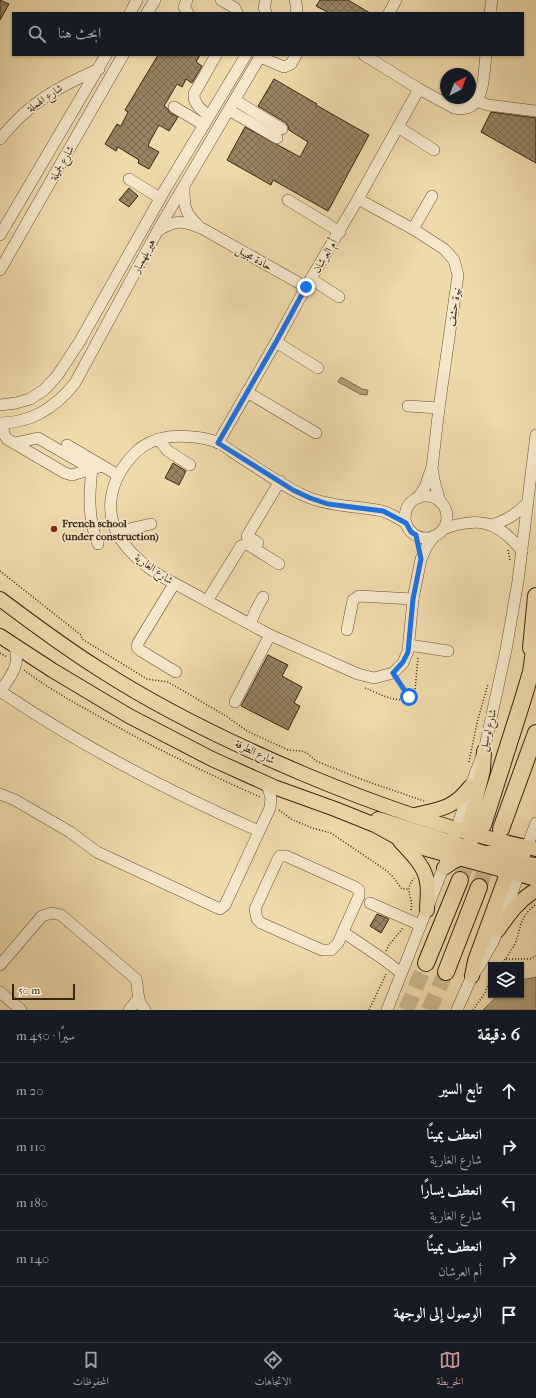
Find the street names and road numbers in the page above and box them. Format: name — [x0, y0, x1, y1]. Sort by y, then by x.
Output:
street label: شارع الهملة — [24, 81, 67, 118]
street label: شارع لجميلة — [46, 143, 80, 185]
street label: أم العرشان — [308, 235, 343, 277]
street label: هير بلهمبار — [129, 237, 158, 276]
street label: حادة مجيبل — [233, 243, 275, 275]
street label: نيوة حشف — [445, 286, 463, 328]
street label: شارع الغارية — [130, 551, 176, 589]
street label: شارع لوسيل — [476, 707, 502, 753]
street label: شارع الطرفة — [231, 737, 277, 770]

